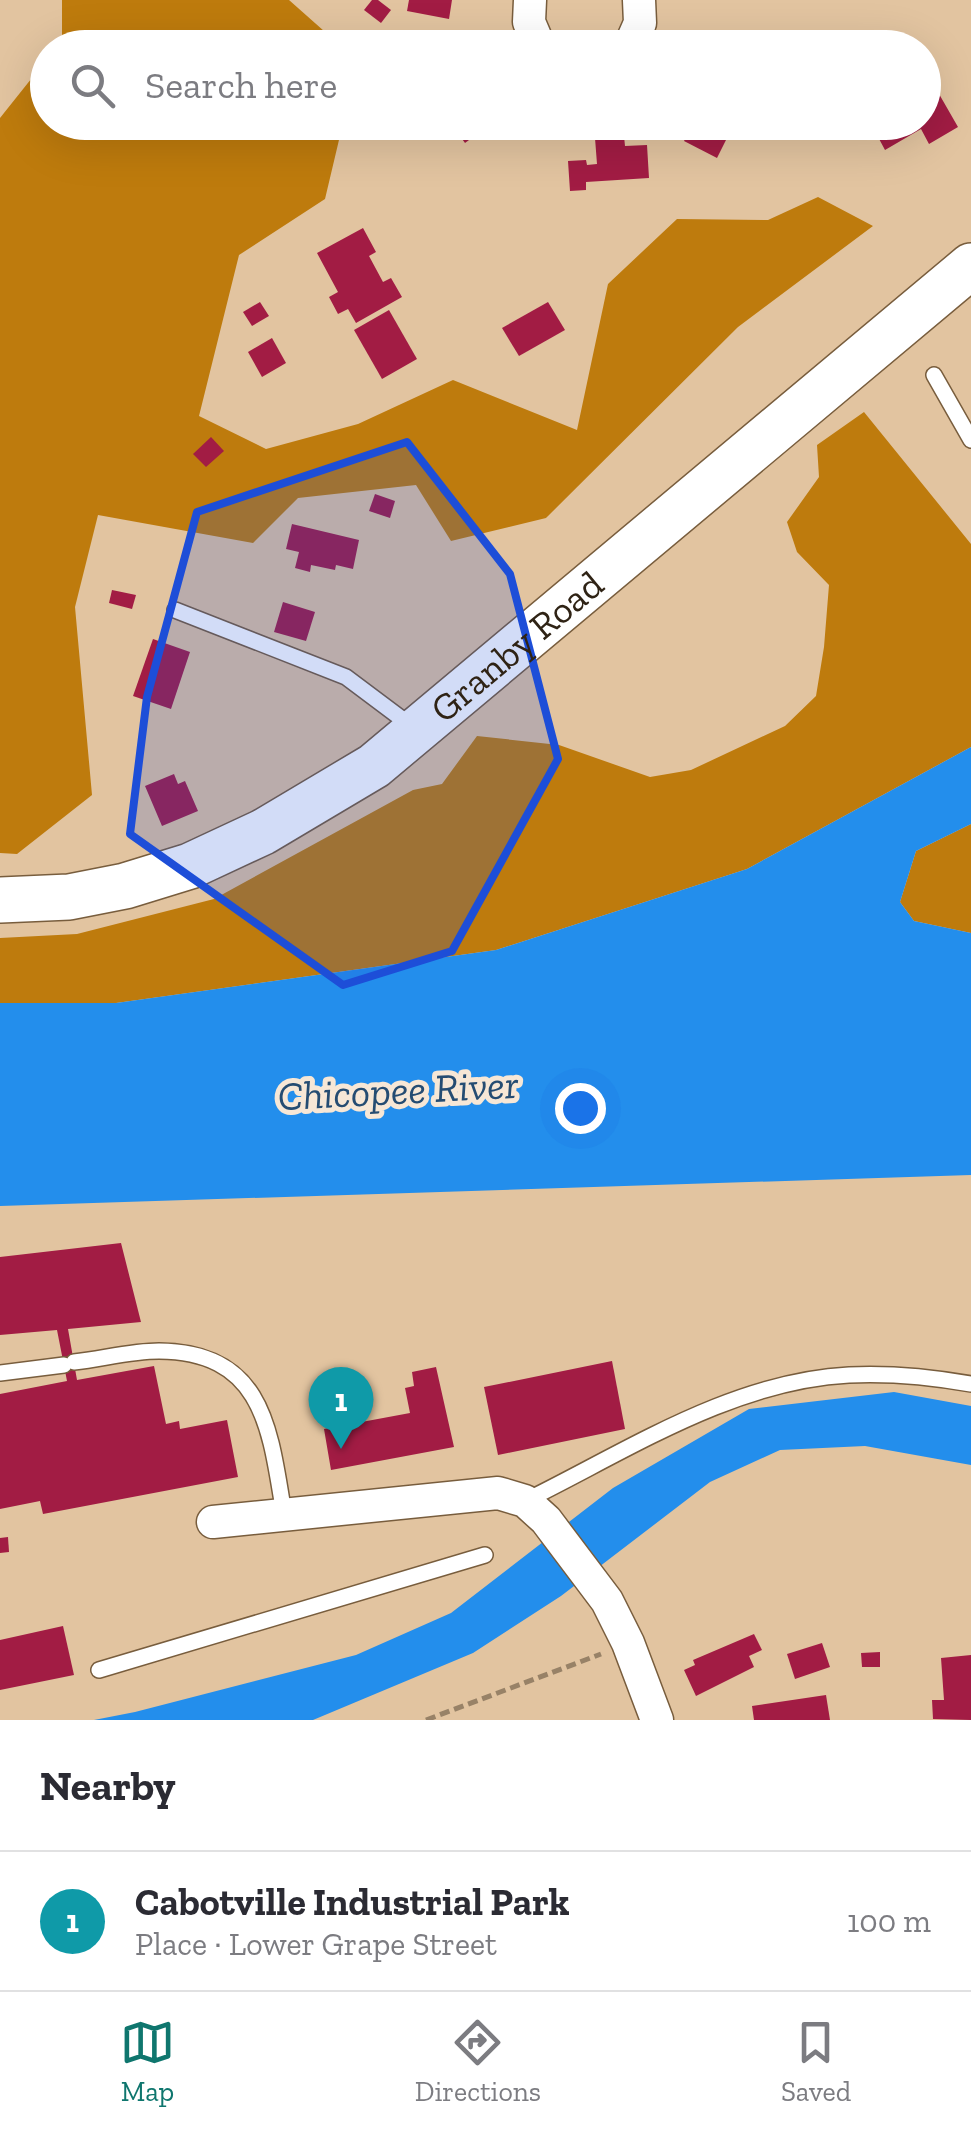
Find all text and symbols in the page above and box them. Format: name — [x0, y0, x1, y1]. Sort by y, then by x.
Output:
search box — [30, 30, 941, 140]
icon: search — [65, 58, 120, 113]
text: Search here — [145, 62, 337, 108]
street label: Granby Road — [421, 561, 612, 732]
water label: Chicopee River — [277, 1060, 520, 1120]
your location — [555, 1083, 606, 1134]
pin: 1 — [308, 1366, 374, 1449]
text: Nearby — [40, 1760, 176, 1811]
text: Cabotville Industrial Park — [135, 1879, 570, 1925]
text: 1 — [66, 1902, 79, 1940]
text: 100 m — [847, 1902, 931, 1940]
text: Place · Lower Grape Street — [135, 1925, 497, 1963]
tab: Map — [120, 2015, 175, 2108]
tab: Directions — [415, 2015, 541, 2108]
tab: Saved — [781, 2015, 851, 2108]

